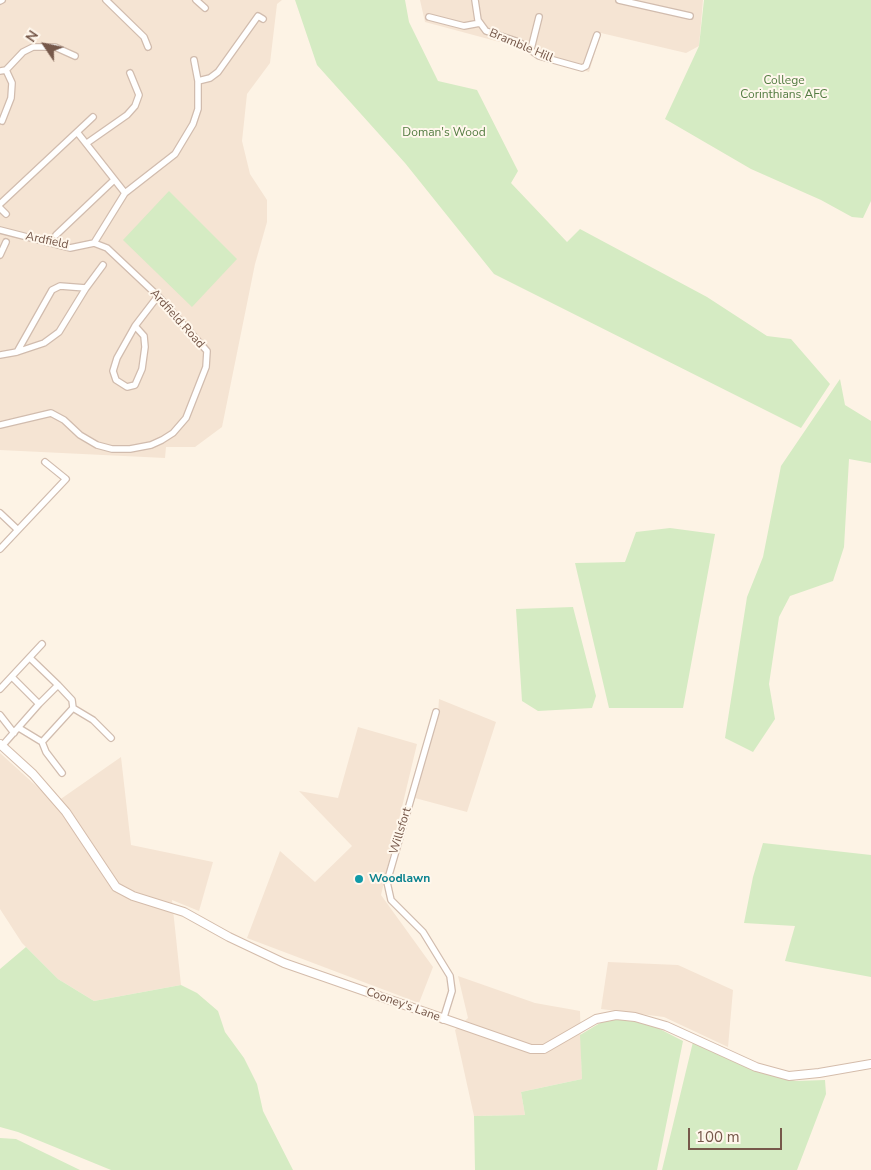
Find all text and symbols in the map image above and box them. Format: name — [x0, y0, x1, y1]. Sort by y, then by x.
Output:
north arrow — [20, 20, 70, 70]
street label: Bramble Hill — [487, 26, 555, 66]
text: N — [21, 27, 43, 46]
park label: College Corinthians AFC — [740, 74, 828, 102]
park label: Doman's Wood — [402, 126, 486, 140]
street label: Ardfield — [24, 229, 70, 253]
street label: Ardfield Road — [147, 286, 207, 352]
street label: Willsfort — [387, 806, 415, 856]
place label: Woodlawn — [369, 872, 430, 886]
marker: Woodlawn — [353, 873, 365, 885]
street label: Cooney's Lane — [364, 985, 442, 1025]
scale bar — [691, 1118, 785, 1150]
text: 100 m — [696, 1127, 740, 1147]

